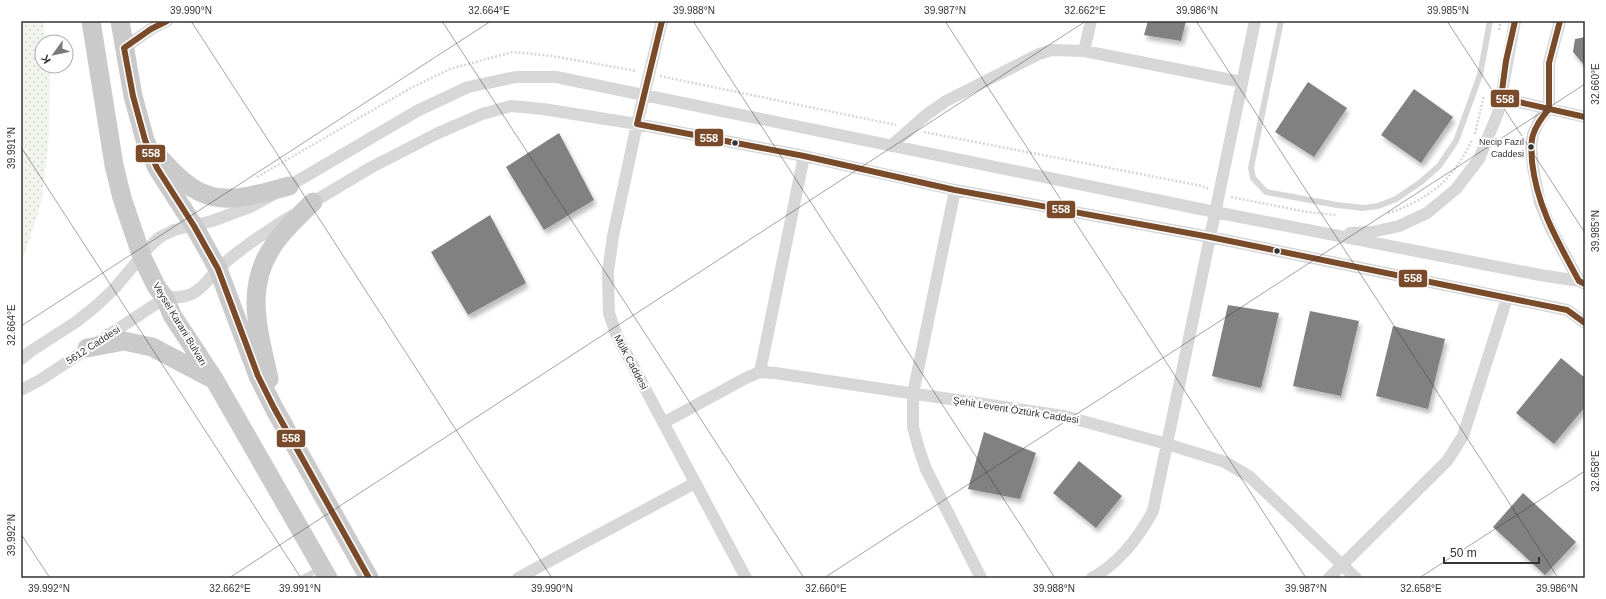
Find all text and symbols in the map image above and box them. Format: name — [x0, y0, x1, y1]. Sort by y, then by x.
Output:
text: 39.990°N — [170, 5, 212, 16]
text: 32.664°E — [468, 5, 510, 16]
text: 39.988°N — [673, 5, 715, 16]
text: 39.987°N — [924, 5, 966, 16]
text: 32.662°E — [1064, 5, 1106, 16]
text: 39.986°N — [1176, 5, 1218, 16]
text: 39.985°N — [1427, 5, 1469, 16]
north arrow — [34, 34, 74, 74]
text: K — [38, 53, 53, 66]
text: 32.660°E — [1590, 63, 1601, 105]
line badge: 558 — [1490, 89, 1520, 108]
text: 558 — [1496, 93, 1514, 105]
text: 39.991°N — [6, 127, 17, 169]
line badge: 558 — [694, 128, 724, 147]
text: 558 — [700, 132, 718, 144]
place label: Necip Fazıl Caddesi — [1479, 137, 1524, 159]
unlabelled marker — [730, 138, 740, 148]
marker: Necip Fazıl Caddesi — [1526, 142, 1536, 152]
line badge: 558 — [135, 144, 166, 163]
text: 558 — [142, 147, 160, 159]
line badge: 558 — [1046, 200, 1076, 219]
text: 558 — [1052, 203, 1070, 215]
text: 39.985°N — [1590, 210, 1601, 252]
unlabelled marker — [1272, 246, 1282, 256]
line badge: 558 — [1398, 269, 1428, 288]
text: 558 — [1404, 272, 1422, 284]
street label: Veysel Karani Bulvarı — [151, 280, 209, 368]
text: 32.664°E — [6, 304, 17, 346]
street label: 5612 Caddesi — [64, 324, 122, 366]
street label: Mülk Caddesi — [612, 333, 650, 391]
street label: Şehit Levent Öztürk Caddesi — [952, 395, 1080, 425]
line badge: 558 — [276, 429, 306, 448]
text: 558 — [282, 432, 300, 444]
text: 32.658°E — [1590, 450, 1601, 492]
text: 39.992°N — [6, 514, 17, 556]
scale bar — [1444, 539, 1539, 565]
text: 50 m — [1450, 546, 1477, 560]
text: 39.992°N — [28, 583, 70, 594]
text: 32.662°E — [209, 583, 251, 594]
text: 39.991°N — [279, 583, 321, 594]
text: 39.990°N — [531, 583, 573, 594]
text: 32.660°E — [805, 583, 847, 594]
text: 39.988°N — [1033, 583, 1075, 594]
text: 39.987°N — [1285, 583, 1327, 594]
text: 32.658°E — [1400, 583, 1442, 594]
text: 39.986°N — [1536, 583, 1578, 594]

